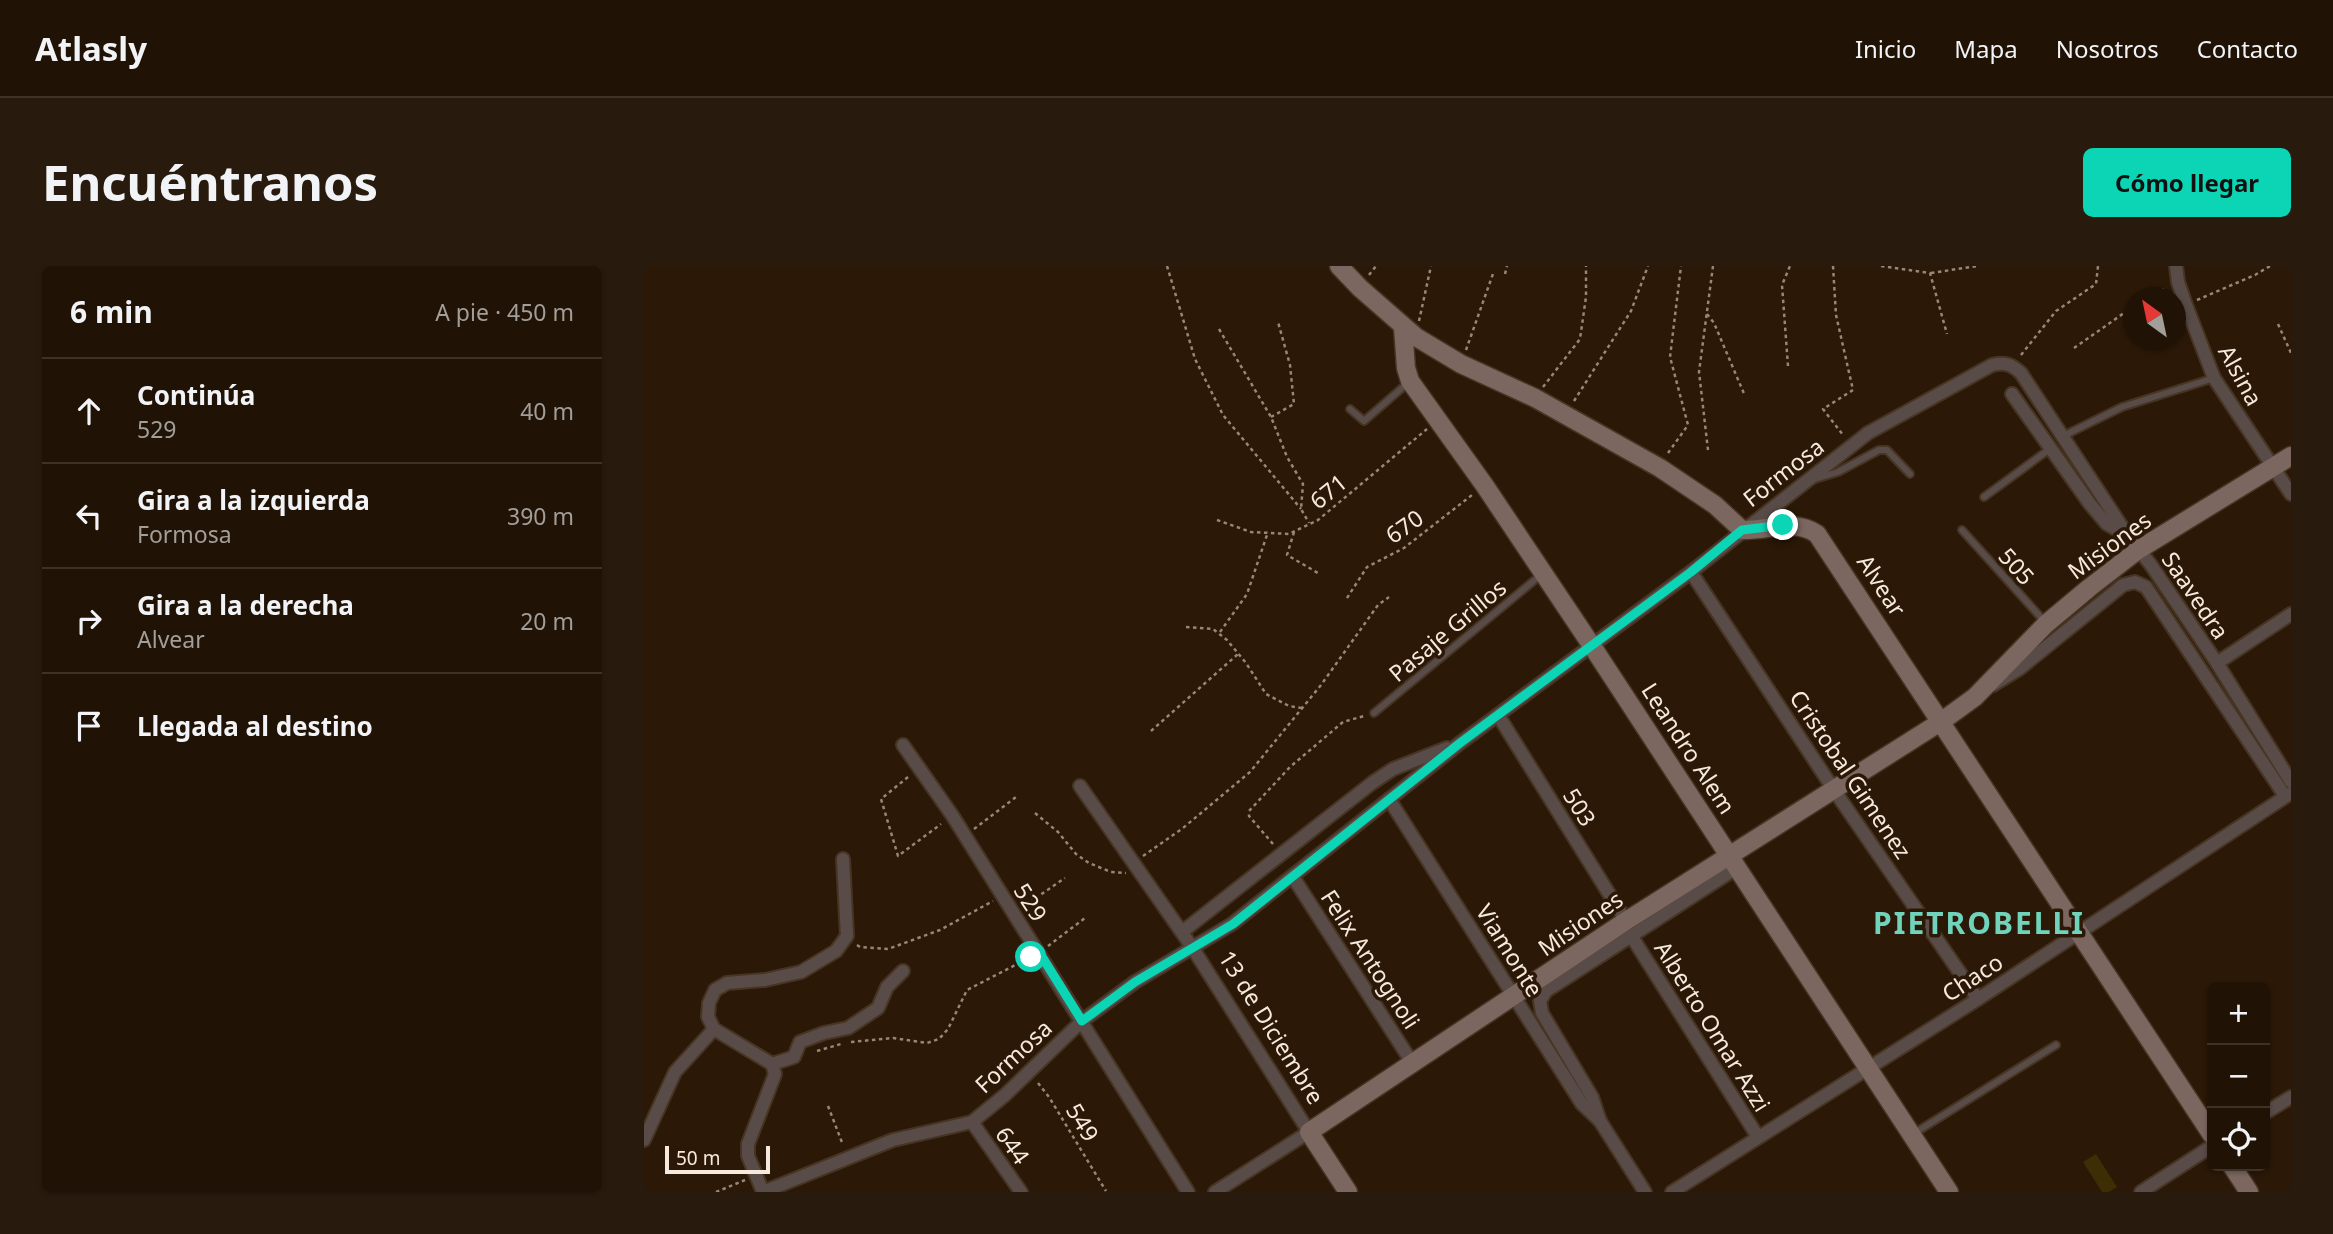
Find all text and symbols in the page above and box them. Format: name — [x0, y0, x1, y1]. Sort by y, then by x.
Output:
text: Atlasly — [35, 26, 147, 71]
text: Inicio — [1855, 32, 1916, 65]
text: Mapa — [1954, 32, 2018, 65]
text: Nosotros — [2056, 32, 2159, 65]
text: Contacto — [2197, 32, 2298, 65]
button: Cómo llegar — [2083, 148, 2291, 217]
text: Encuéntranos — [42, 149, 378, 215]
north arrow — [2123, 287, 2186, 350]
text: 6 min — [70, 291, 153, 332]
text: A pie · 450 m — [435, 296, 574, 328]
street label: Alsina — [2211, 339, 2271, 411]
text: Continúa — [137, 377, 255, 413]
icon: ahead — [70, 392, 108, 430]
text: 40 m — [520, 395, 574, 427]
text: 529 — [137, 413, 176, 445]
street label: Formosa — [1736, 430, 1830, 514]
street label: 671 — [1303, 466, 1353, 516]
text: Gira a la izquierda — [137, 482, 370, 518]
icon: left — [70, 497, 108, 535]
text: 390 m — [507, 500, 574, 532]
street label: 670 — [1379, 502, 1429, 550]
street label: Misiones — [2061, 504, 2157, 586]
route end — [1767, 509, 1798, 540]
text: Formosa — [137, 518, 232, 550]
street label: 505 — [1992, 541, 2042, 591]
street label: Saavedra — [2155, 545, 2237, 645]
street label: Alvear — [1850, 548, 1914, 623]
street label: Pasaje Grillos — [1381, 571, 1513, 689]
text: Gira a la derecha — [137, 587, 354, 623]
icon: right — [70, 602, 108, 640]
text: 20 m — [520, 605, 574, 637]
text: Alvear — [137, 623, 205, 655]
street label: Leandro Alem — [1635, 676, 1743, 820]
street label: Cristobal Gimenez — [1783, 683, 1919, 865]
icon: arrive — [70, 707, 108, 745]
text: Llegada al destino — [137, 708, 373, 744]
street label: 503 — [1556, 782, 1604, 832]
street label: 529 — [1007, 877, 1055, 927]
street label: Felix Antognoli — [1314, 883, 1428, 1035]
street label: Misiones — [1531, 883, 1629, 963]
street label: Viamonte — [1469, 898, 1551, 1002]
district label: PIETROBELLI — [1873, 902, 2085, 943]
street label: Alberto Omar Azzi — [1648, 935, 1778, 1117]
route start — [1015, 941, 1046, 972]
street label: 13 de Diciembre — [1212, 944, 1332, 1110]
street label: Chaco — [1935, 945, 2009, 1009]
map controls — [2207, 982, 2270, 1171]
button: + — [2207, 982, 2270, 1045]
street label: Formosa — [967, 1012, 1059, 1100]
button: − — [2207, 1045, 2270, 1108]
street label: 549 — [1059, 1097, 1107, 1147]
button: locate — [2207, 1108, 2270, 1171]
street label: 644 — [989, 1120, 1037, 1170]
scale bar — [665, 1143, 770, 1175]
text: 50 m — [676, 1145, 720, 1171]

